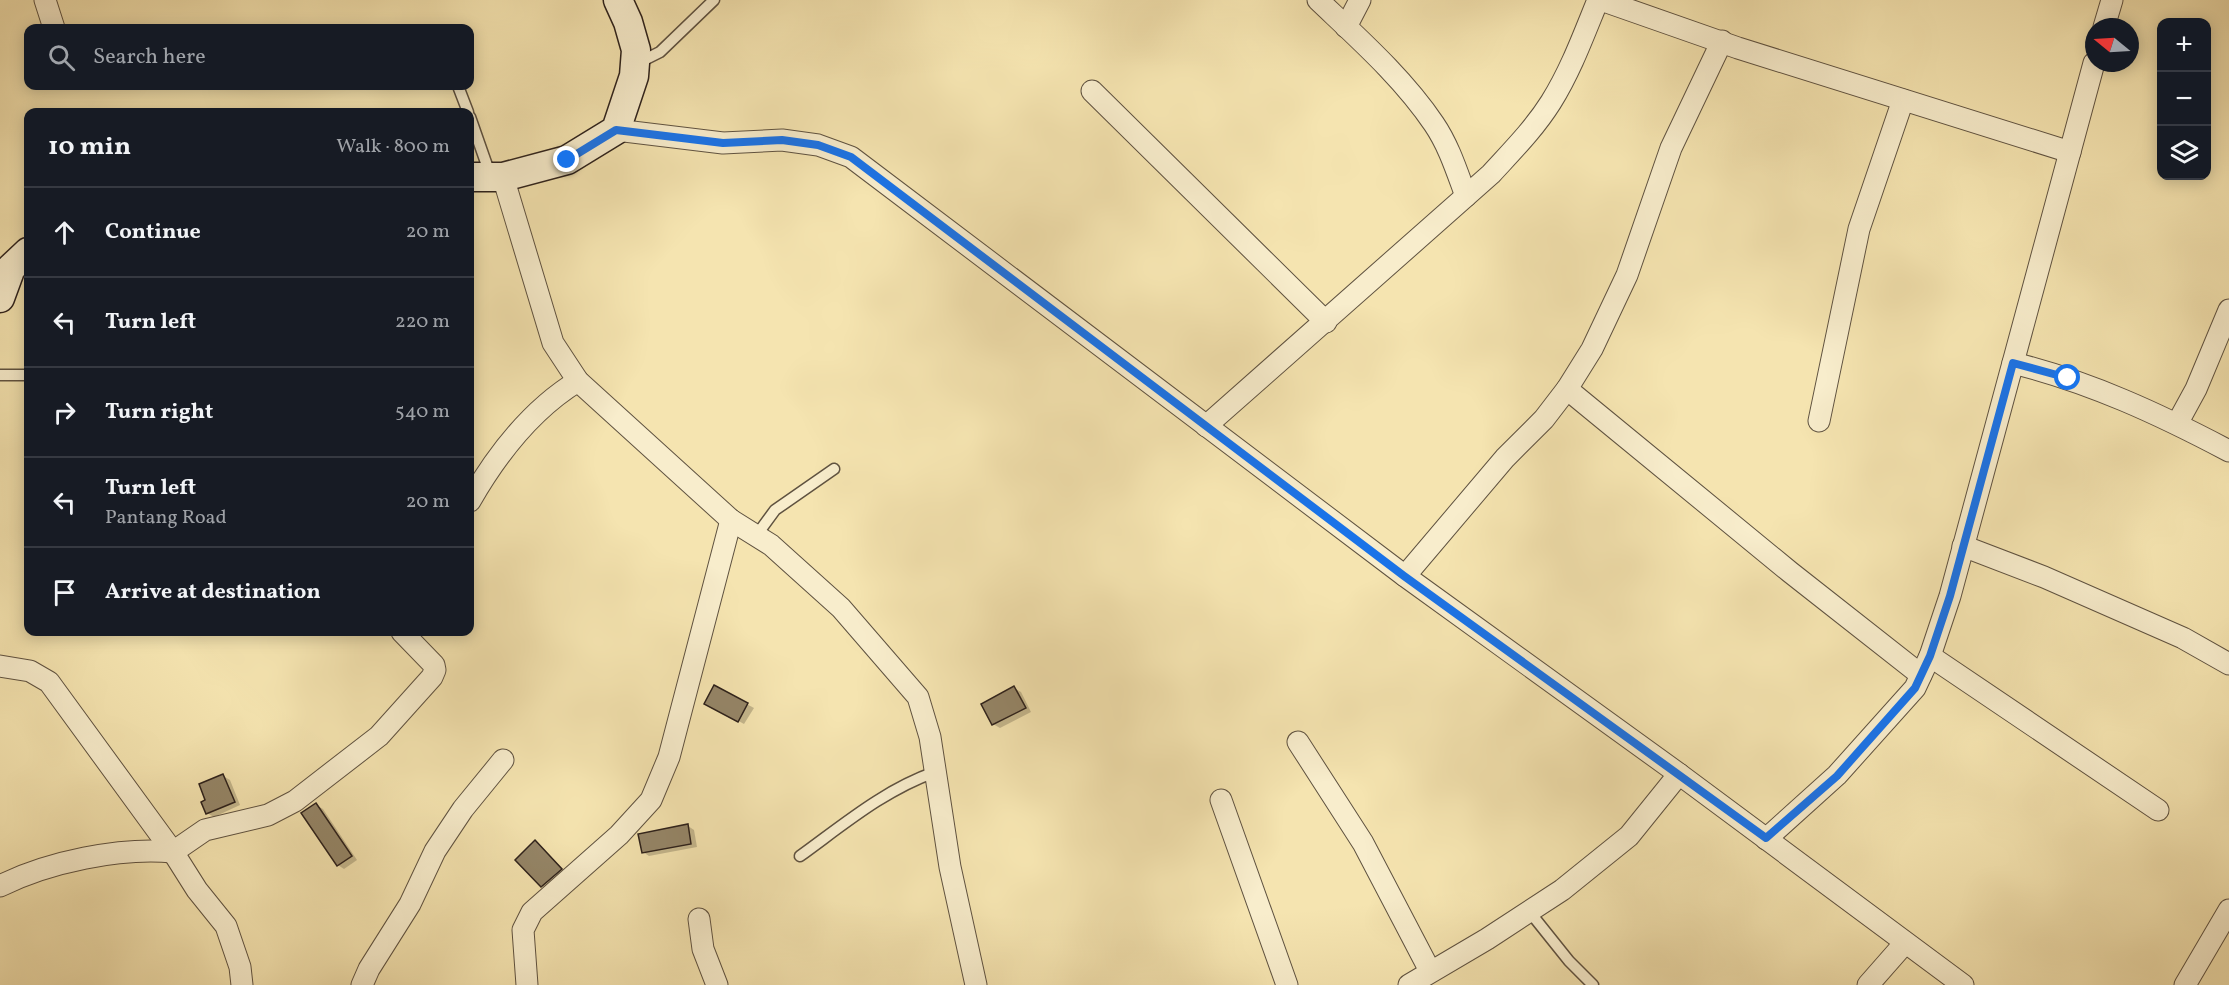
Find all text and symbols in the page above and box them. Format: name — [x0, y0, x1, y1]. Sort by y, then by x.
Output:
north arrow — [2085, 18, 2139, 72]
map controls — [2157, 18, 2211, 180]
button: + — [2157, 18, 2211, 72]
search box — [24, 24, 474, 90]
icon: search — [45, 41, 78, 74]
text: Search here — [93, 42, 206, 73]
button: − — [2157, 72, 2211, 126]
button: layers — [2157, 126, 2211, 180]
text: 10 min — [48, 129, 131, 165]
text: Walk · 800 m — [336, 133, 450, 161]
route end — [553, 146, 579, 172]
icon: ahead — [48, 216, 81, 249]
text: Continue — [105, 217, 201, 248]
text: 20 m — [406, 218, 450, 246]
icon: left — [48, 306, 81, 339]
text: Turn left — [105, 307, 196, 338]
text: 220 m — [395, 308, 450, 336]
route start — [2054, 364, 2080, 390]
icon: right — [48, 396, 81, 429]
text: Turn right — [105, 397, 213, 428]
text: 540 m — [395, 398, 450, 426]
text: Turn left — [105, 473, 196, 504]
icon: left — [48, 486, 81, 519]
text: 20 m — [406, 488, 450, 516]
text: Pantang Road — [105, 504, 227, 532]
icon: arrive — [48, 576, 81, 609]
text: Arrive at destination — [105, 577, 321, 608]

